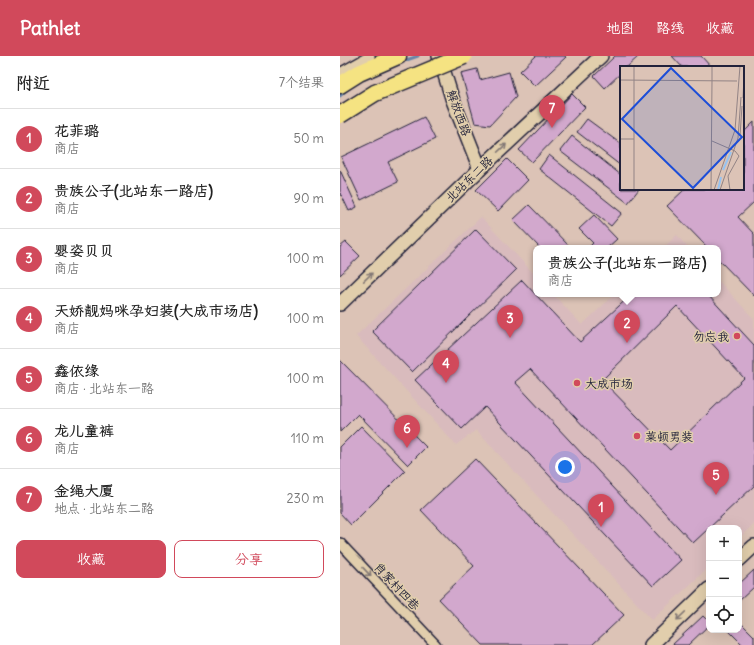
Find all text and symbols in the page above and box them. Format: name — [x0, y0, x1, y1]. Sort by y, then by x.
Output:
text: Pathlet — [20, 16, 80, 40]
text: 地图 — [606, 19, 634, 37]
text: 路线 — [656, 19, 684, 37]
text: 收藏 — [706, 19, 734, 37]
inset map — [620, 66, 744, 190]
text: 附近 — [16, 72, 50, 94]
text: 7个结果 — [279, 74, 324, 91]
street label: 解放西路 — [444, 88, 474, 138]
pin: 7 — [539, 95, 565, 128]
text: 花菲璐 — [54, 121, 99, 140]
text: 1 — [26, 130, 32, 147]
text: 50 m — [293, 130, 324, 147]
text: 商店 — [54, 140, 80, 157]
one-way arrow — [497, 143, 507, 153]
street label: 北站东二路 — [442, 153, 496, 205]
text: 贵族公子(北站东一路店) — [54, 181, 213, 200]
text: 2 — [25, 190, 33, 207]
text: 90 m — [293, 190, 324, 207]
text: 商店 — [54, 200, 80, 217]
text: 婴姿贝贝 — [54, 241, 114, 260]
popup — [533, 245, 721, 297]
text: 3 — [25, 250, 33, 267]
text: 100 m — [287, 250, 324, 267]
text: 贵族公子(北站东一路店) — [547, 253, 707, 272]
text: 商店 — [54, 260, 80, 277]
one-way arrow — [363, 272, 373, 282]
text: 商店 — [547, 272, 573, 289]
text: 天娇靓妈咪孕妇装(大成市场店) — [54, 301, 258, 320]
pin: 3 — [497, 305, 523, 338]
text: 4 — [25, 310, 33, 327]
text: 100 m — [287, 310, 324, 327]
pin: 2 — [614, 310, 640, 343]
text: 商店 — [54, 320, 80, 337]
place label: 勿忘我 — [693, 329, 729, 344]
marker: 勿忘我 — [732, 331, 742, 341]
pin: 4 — [433, 350, 459, 383]
text: 鑫依缘 — [54, 361, 99, 380]
text: 5 — [25, 370, 33, 387]
text: 100 m — [287, 370, 324, 387]
place label: 大成市场 — [585, 376, 633, 391]
marker: 大成市场 — [572, 378, 582, 388]
text: 商店 · 北站东一路 — [54, 380, 154, 397]
pin: 6 — [394, 415, 420, 448]
text: 龙儿童裤 — [54, 421, 114, 440]
place label: 莱顿男装 — [645, 429, 693, 444]
text: 6 — [25, 430, 33, 447]
text: 110 m — [291, 430, 324, 447]
marker: 莱顿男装 — [632, 431, 642, 441]
text: 商店 — [54, 440, 80, 457]
your location — [555, 457, 575, 477]
pin: 5 — [703, 462, 729, 495]
text: 金绳大厦 — [54, 481, 114, 500]
text: 7 — [26, 490, 32, 507]
text: 230 m — [286, 490, 324, 507]
pin: 1 — [588, 494, 614, 527]
text: 地点 · 北站东二路 — [54, 500, 154, 517]
map controls — [706, 525, 742, 633]
button: + — [706, 525, 742, 561]
button: 收藏 — [16, 540, 166, 578]
button: 分享 — [174, 540, 324, 578]
street label: 肖家村四巷 — [371, 559, 423, 613]
button: − — [706, 561, 742, 597]
one-way arrow — [362, 566, 371, 576]
button: locate — [706, 597, 742, 633]
one-way arrow — [676, 611, 686, 621]

